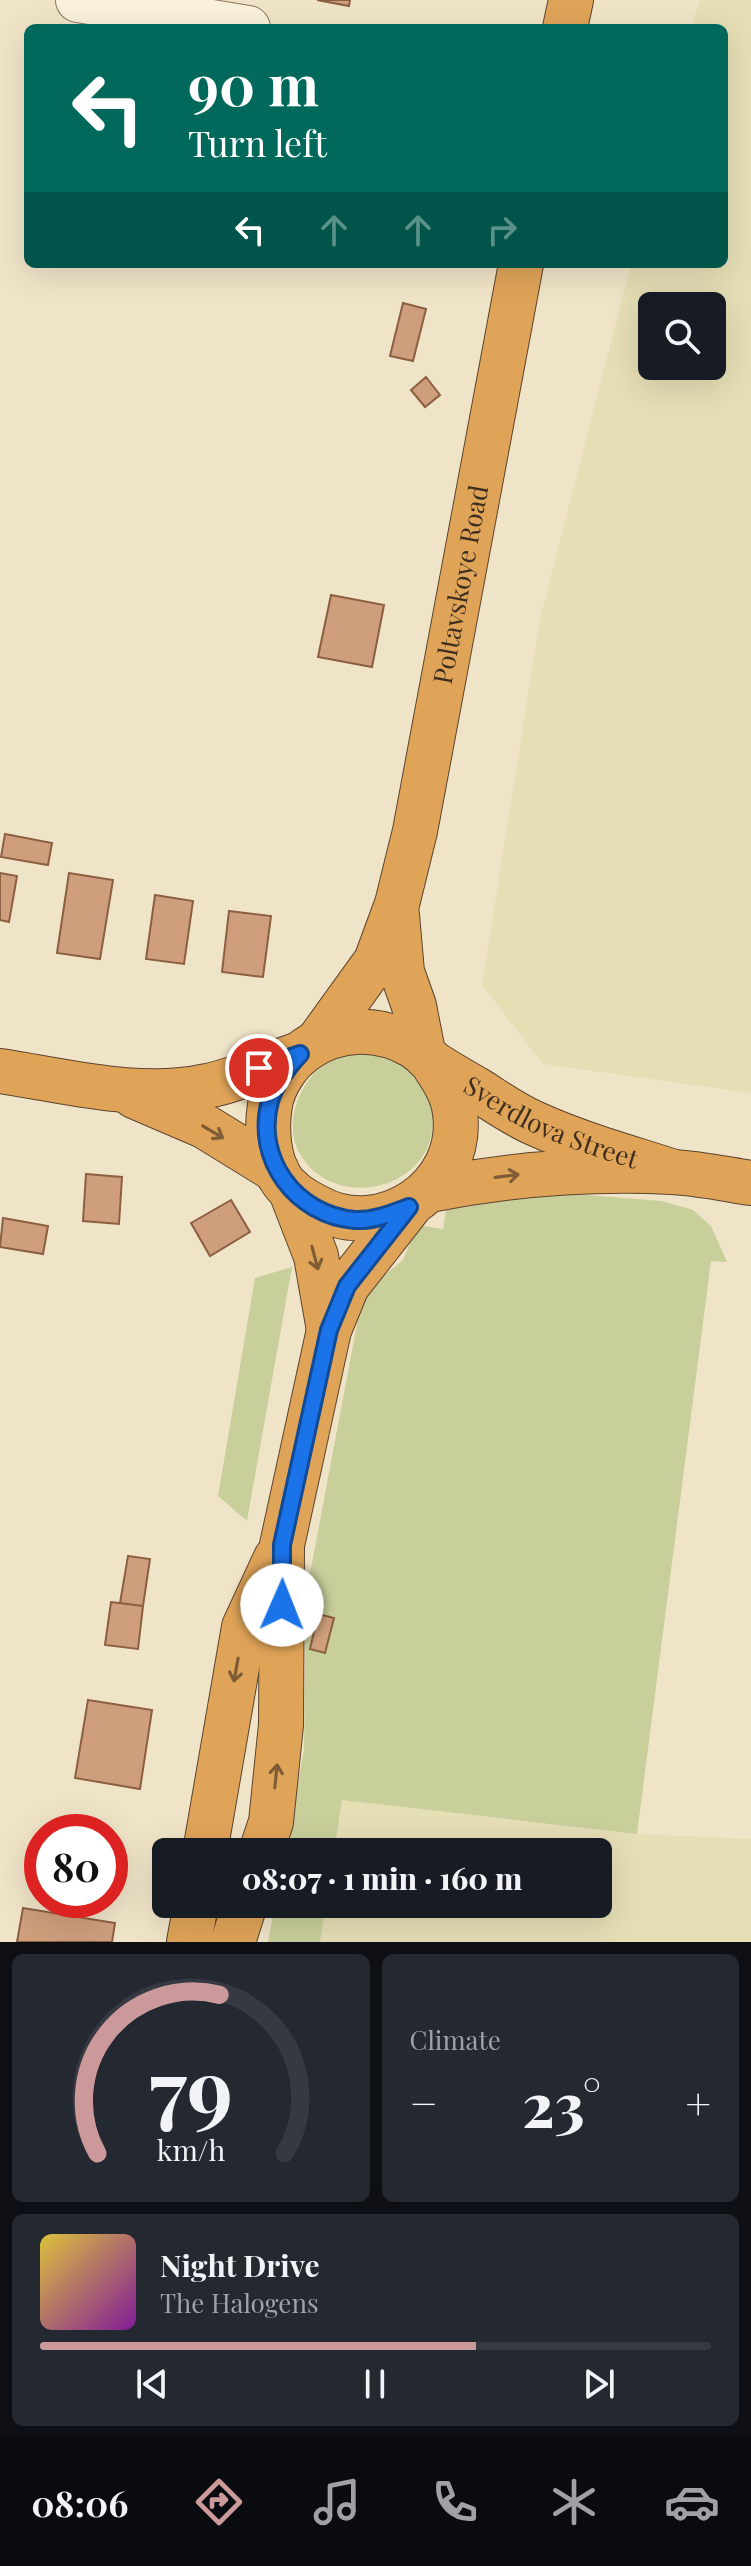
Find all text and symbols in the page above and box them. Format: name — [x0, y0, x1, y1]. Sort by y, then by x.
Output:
text: 90 m — [188, 46, 319, 121]
icon: left — [56, 56, 160, 160]
text: Turn left — [188, 118, 327, 166]
icon: left — [228, 208, 272, 252]
icon: ahead — [312, 208, 356, 252]
icon: ahead — [396, 208, 440, 252]
icon: right — [480, 208, 524, 252]
map controls — [638, 292, 726, 380]
button: search — [638, 292, 726, 380]
street label: Poltavskoye Road — [424, 482, 495, 687]
pin — [225, 1034, 293, 1102]
icon: arrive — [237, 1046, 281, 1090]
street label: Sverdlova Street — [458, 1067, 644, 1176]
one-way arrow — [201, 1124, 224, 1140]
one-way arrow — [494, 1168, 519, 1183]
one-way arrow — [309, 1244, 324, 1270]
position arrow — [240, 1563, 324, 1647]
one-way arrow — [228, 1657, 243, 1682]
one-way arrow — [268, 1763, 283, 1790]
speed limit sign: 80 — [24, 1814, 128, 1918]
text: 08:07 · 1 min · 160 m — [242, 1858, 522, 1898]
text: Climate — [410, 2022, 501, 2057]
text: 79 — [149, 2030, 233, 2141]
text: 23° — [522, 2062, 601, 2142]
text: − — [410, 2072, 438, 2131]
text: + — [685, 2072, 711, 2131]
text: km/h — [156, 2130, 225, 2168]
text: Night Drive — [160, 2245, 320, 2285]
text: The Halogens — [160, 2285, 319, 2320]
icon: previous — [130, 2362, 174, 2406]
icon: pause — [353, 2362, 397, 2406]
icon: next — [577, 2362, 621, 2406]
icon: directions — [191, 2474, 247, 2530]
icon: music — [309, 2474, 365, 2530]
icon: phone — [427, 2474, 483, 2530]
icon: climate — [546, 2474, 602, 2530]
icon: car — [664, 2474, 720, 2530]
text: 08:06 — [31, 2478, 128, 2526]

